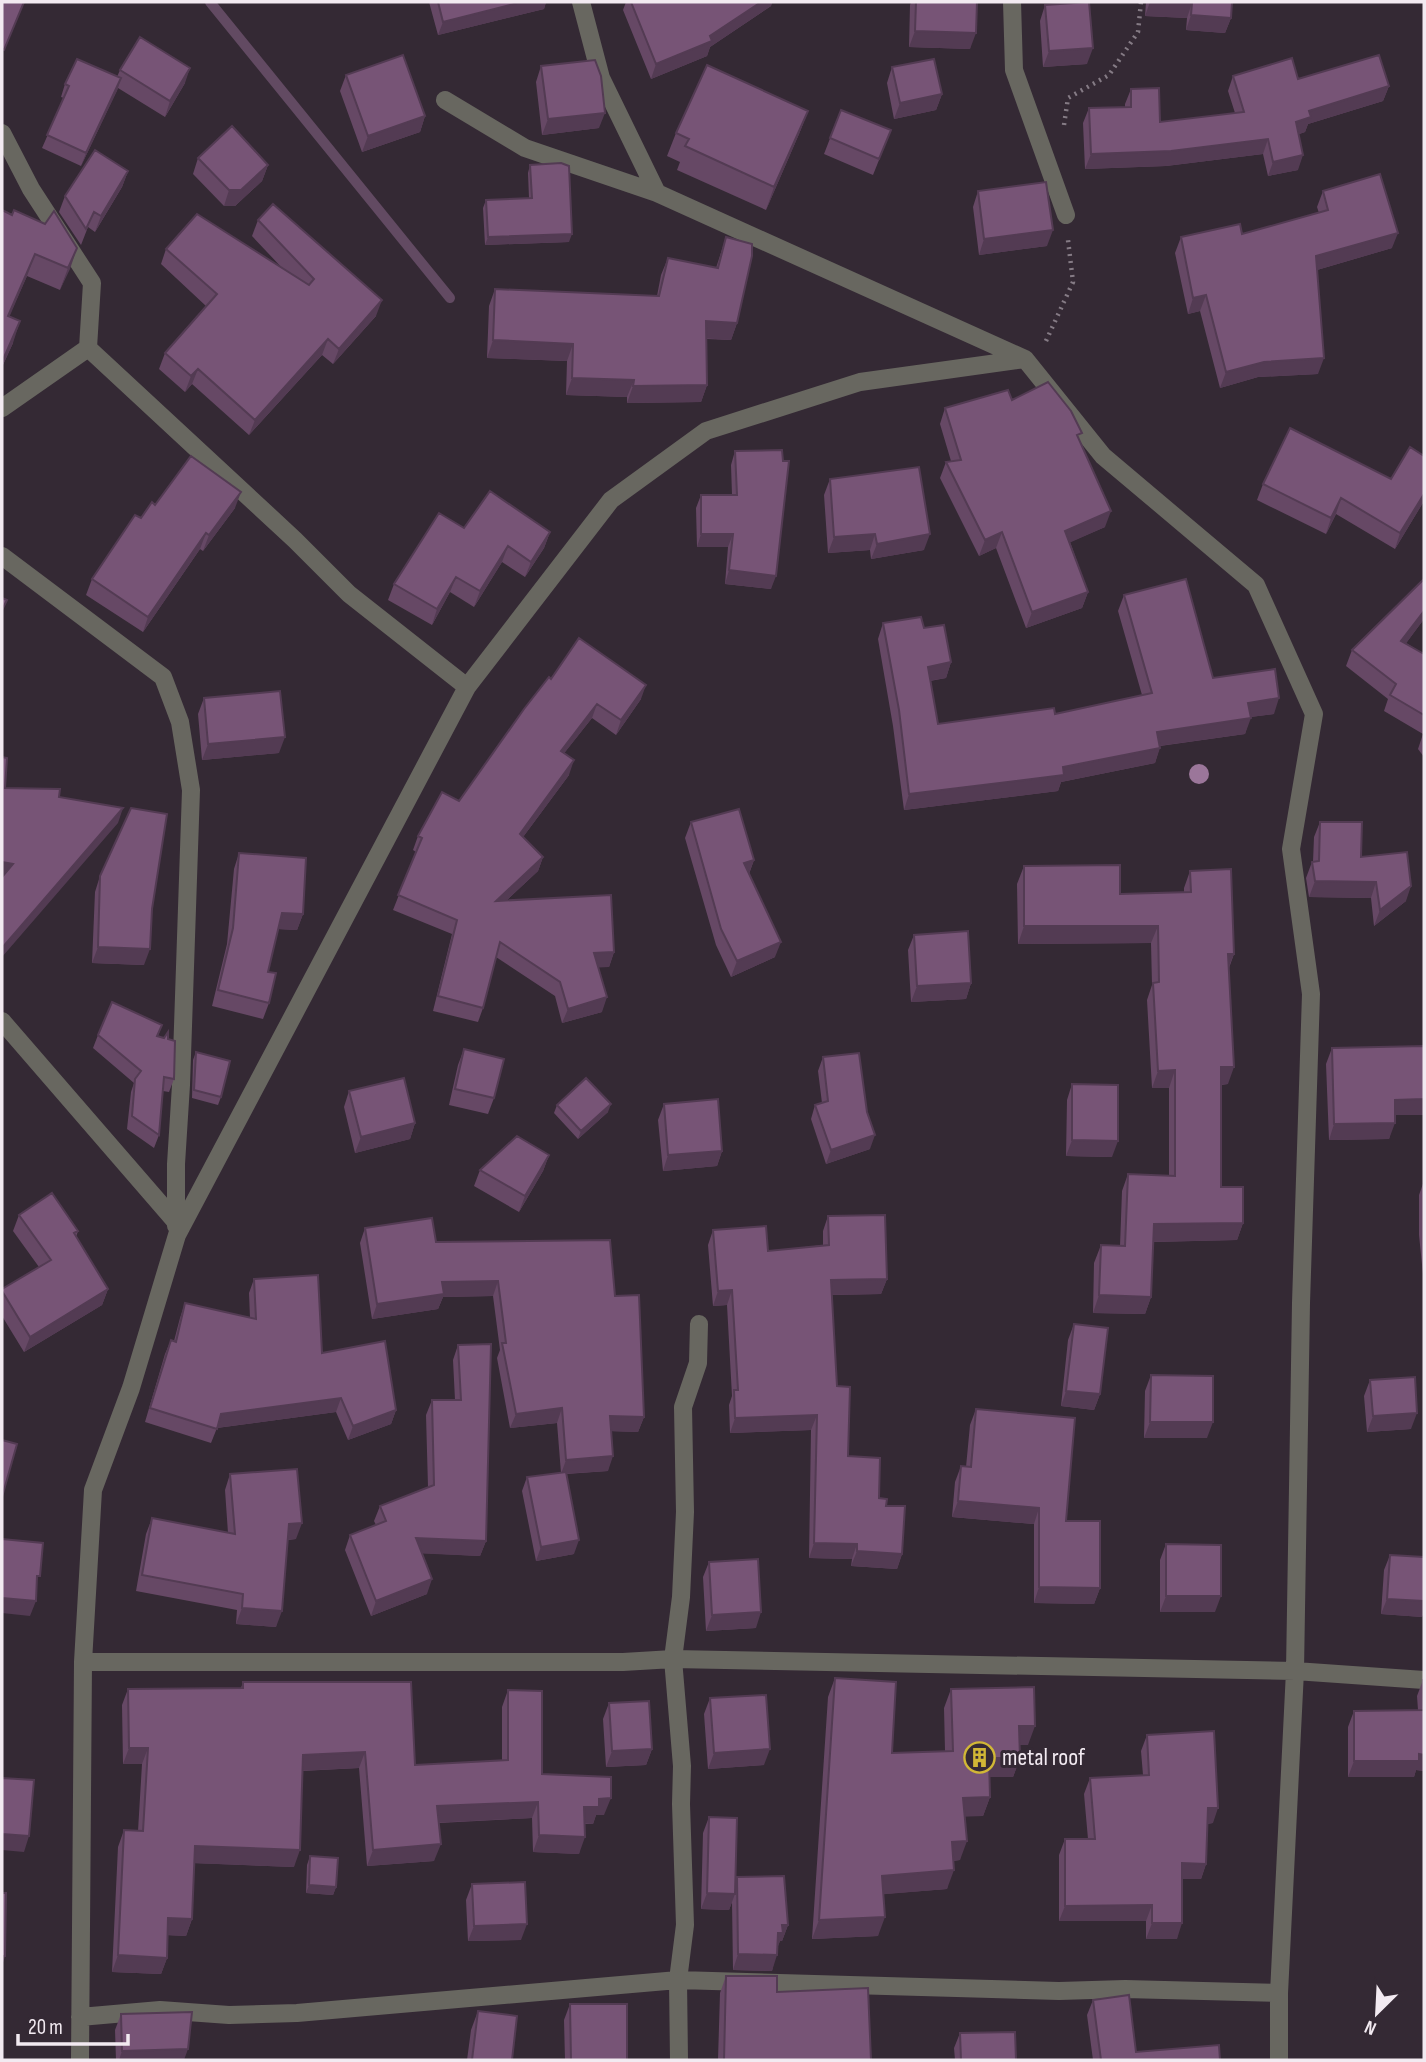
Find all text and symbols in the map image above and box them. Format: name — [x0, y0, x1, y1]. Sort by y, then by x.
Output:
building icon: metal roof — [962, 1740, 996, 1774]
place label: metal roof — [1002, 1743, 1086, 1772]
north arrow — [1342, 1978, 1412, 2048]
scale bar — [18, 2002, 128, 2046]
text: 20 m — [28, 2015, 63, 2040]
text: N — [1361, 2015, 1380, 2040]

